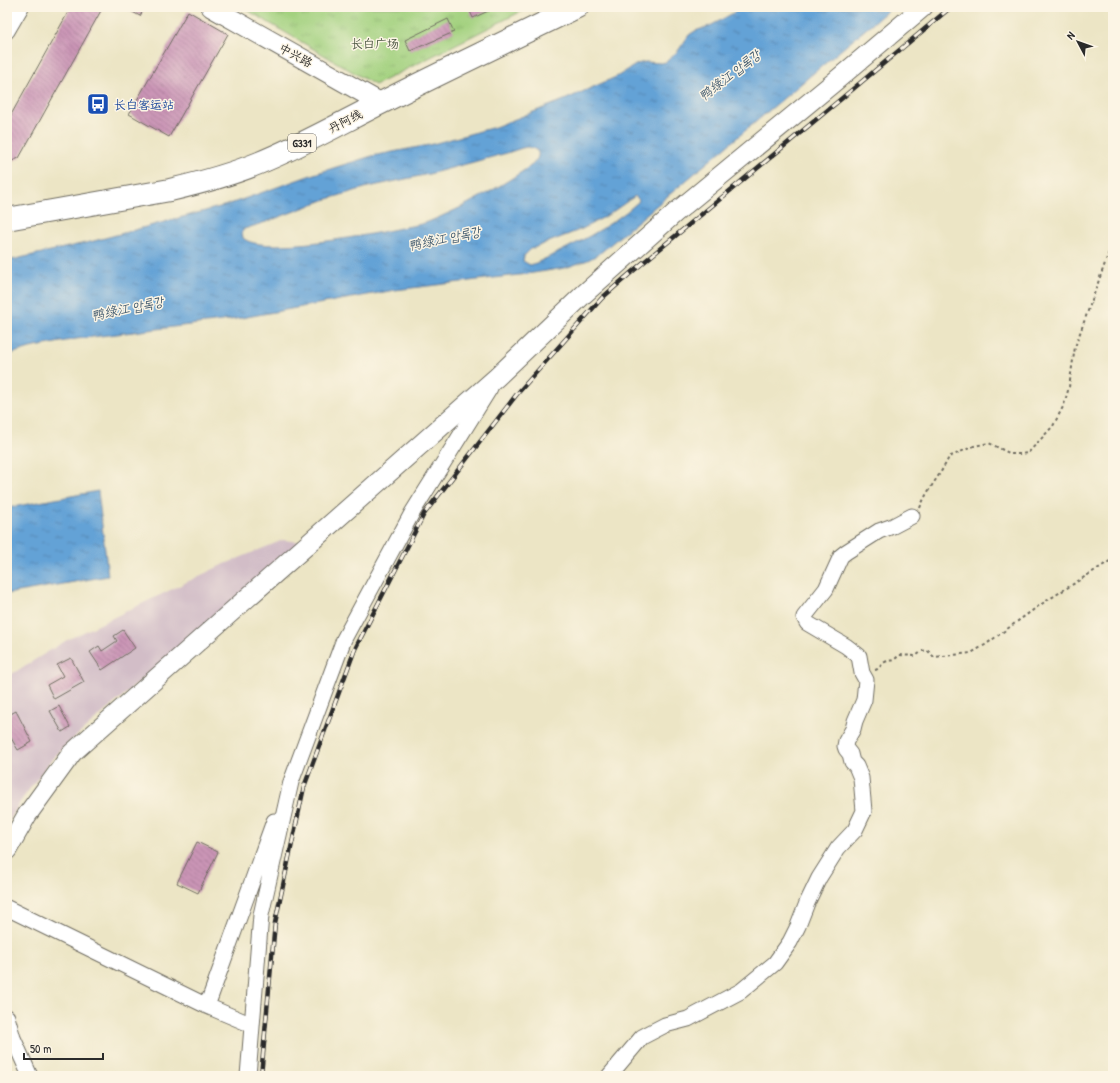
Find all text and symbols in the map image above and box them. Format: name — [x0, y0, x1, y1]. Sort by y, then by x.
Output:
north arrow — [1058, 22, 1098, 62]
text: N — [1063, 29, 1078, 42]
park label: 长白广场 — [351, 35, 399, 52]
street label: 中兴路 — [276, 39, 316, 71]
water label: 鸭绿江 압록강 — [695, 44, 765, 105]
bus stop icon: 长白客运站 — [85, 91, 111, 117]
place label: 长白客运站 — [114, 96, 174, 113]
street label: 丹阿线 — [325, 105, 365, 137]
road number: G331 — [288, 134, 316, 152]
water label: 鸭绿江 압록강 — [406, 221, 483, 254]
water label: 鸭绿江 압록강 — [89, 291, 166, 324]
scale bar — [24, 1035, 103, 1061]
text: 50 m — [30, 1040, 51, 1057]

